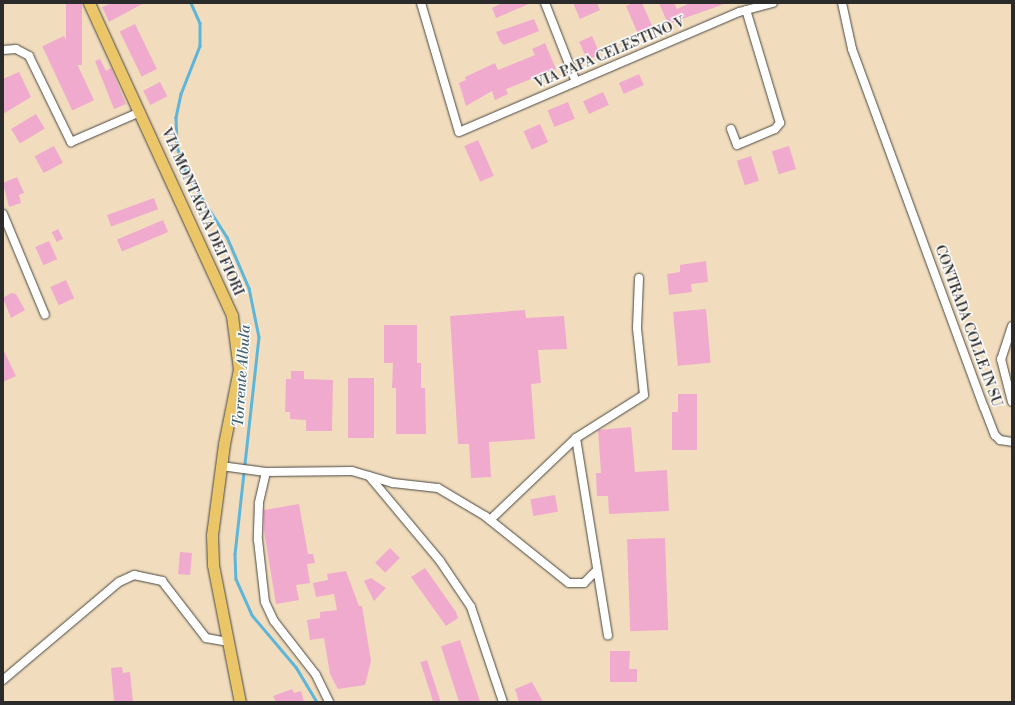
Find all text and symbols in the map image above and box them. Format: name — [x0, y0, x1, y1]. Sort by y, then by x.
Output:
street label: VIA PAPA CELESTINO V — [532, 14, 688, 92]
street label: VIA MONTAGNA DEI FIORI — [157, 125, 247, 299]
street label: CONTRADA COLLE IN SU — [931, 243, 1005, 409]
water label: Torrente Albula — [229, 324, 255, 428]

